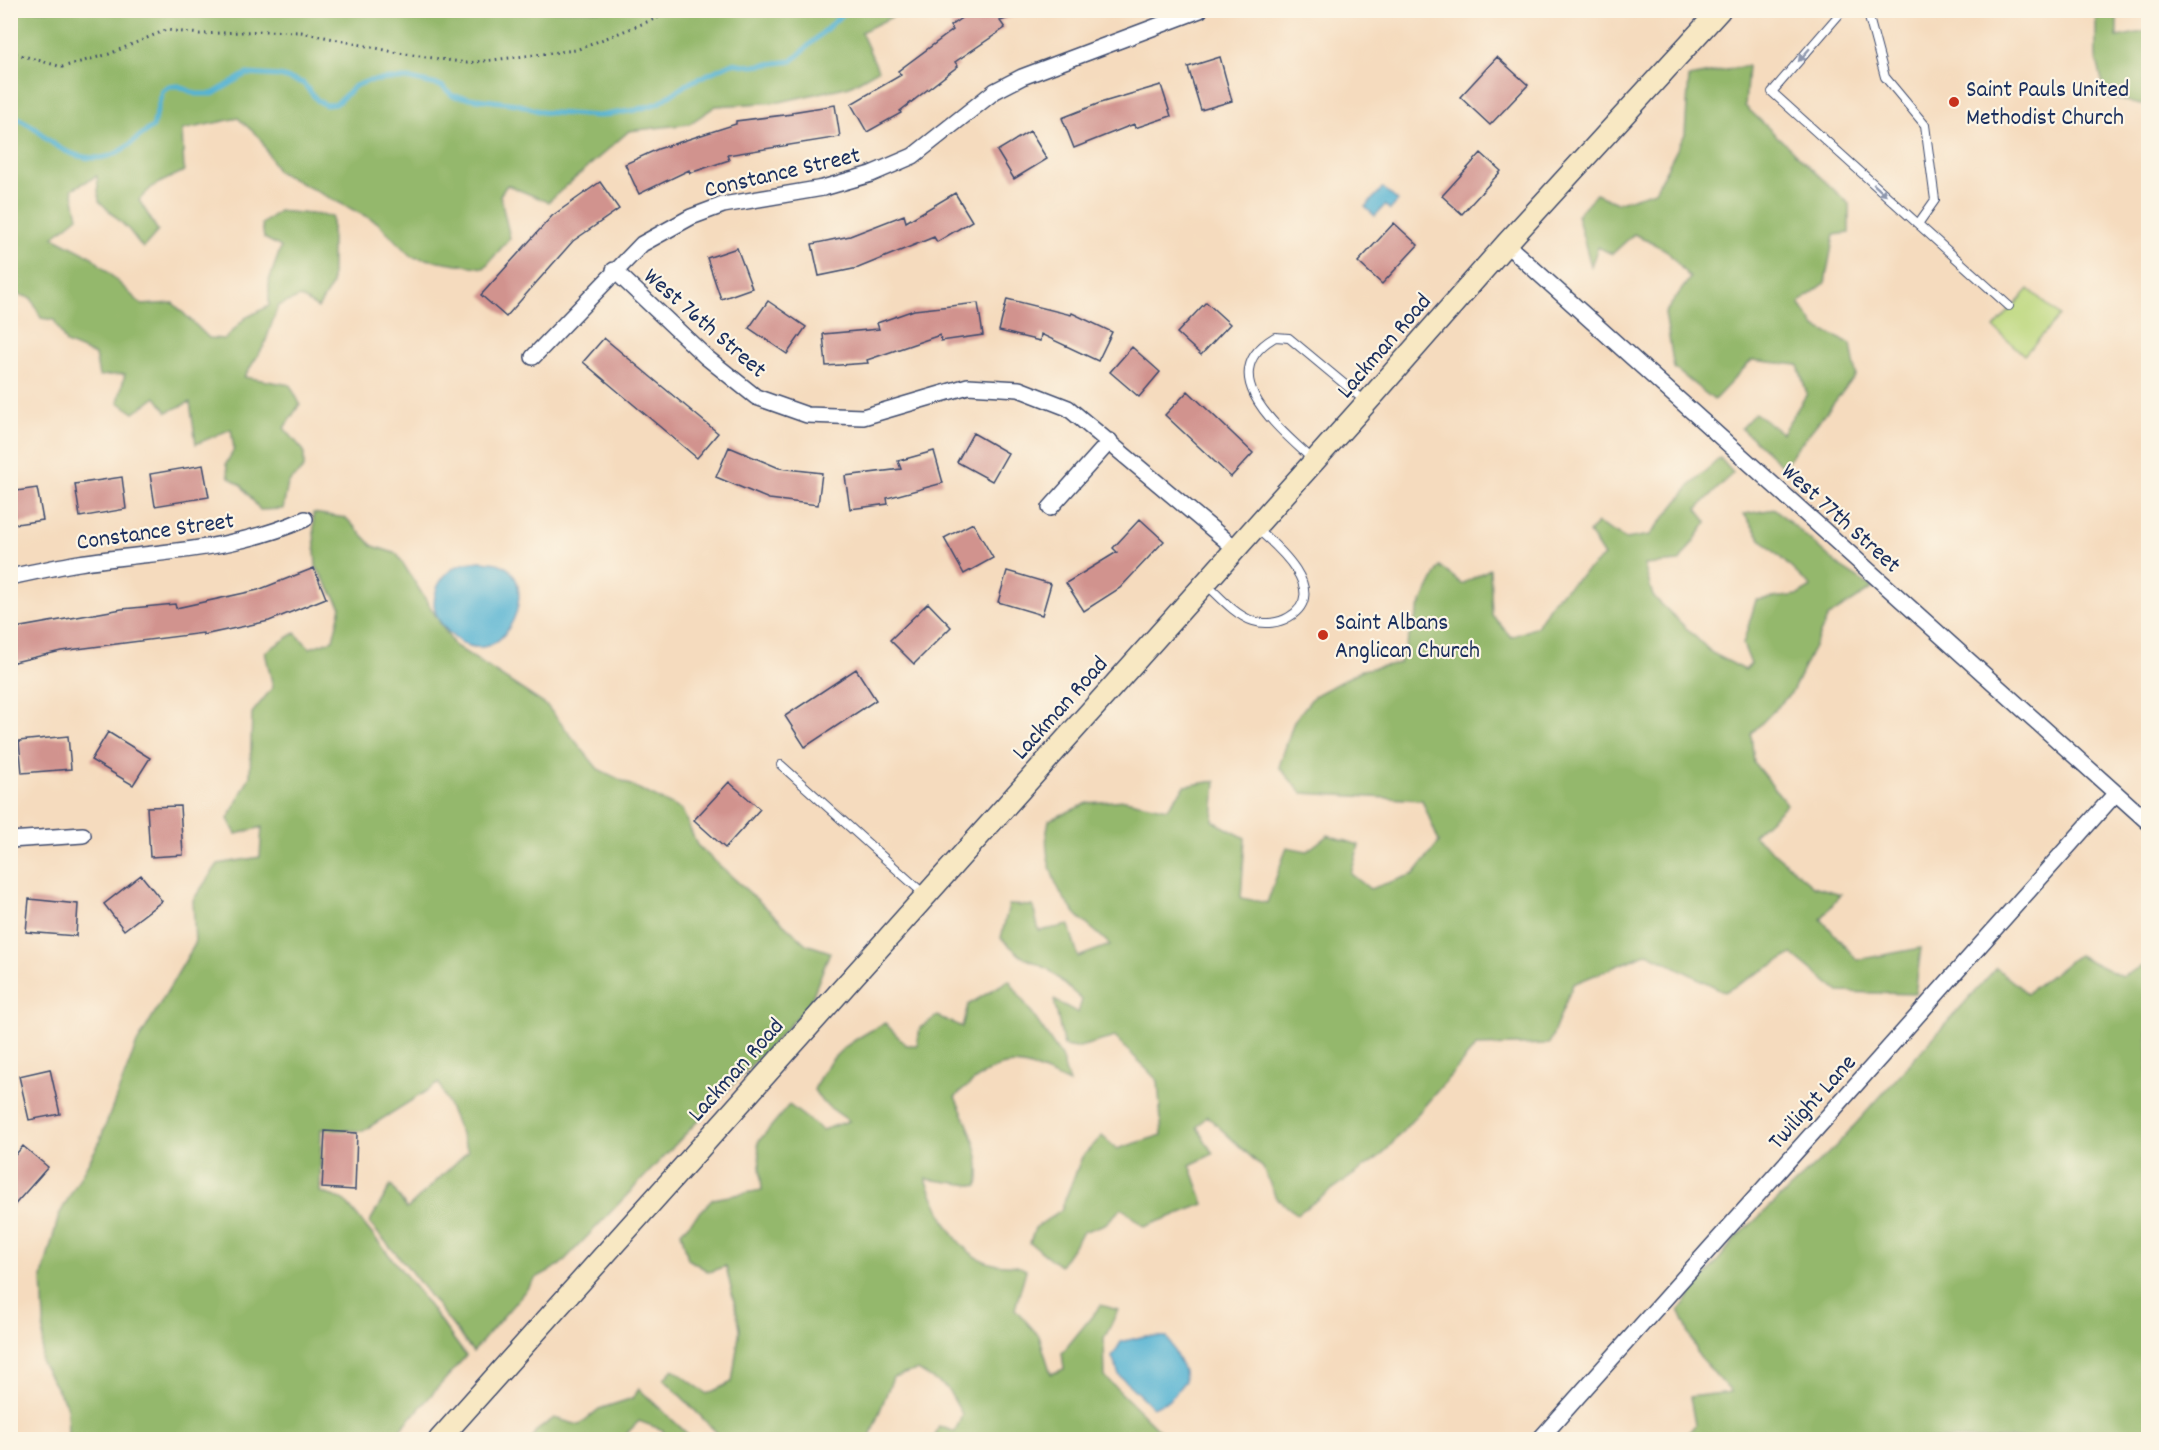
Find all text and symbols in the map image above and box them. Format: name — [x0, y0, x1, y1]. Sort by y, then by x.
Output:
one-way arrow — [1798, 47, 1811, 63]
place label: Saint Pauls United Methodist Church — [1966, 74, 2129, 136]
marker: Saint Pauls United Methodist Church — [1947, 95, 1961, 109]
street label: Constance Street — [701, 139, 864, 208]
one-way arrow — [1873, 183, 1888, 197]
street label: West 76th Street — [635, 261, 773, 388]
street label: Lackman Road — [1330, 287, 1441, 407]
street label: West 77th Street — [1773, 456, 1908, 582]
street label: Constance Street — [74, 505, 237, 561]
place label: Saint Albans Anglican Church — [1335, 607, 1480, 669]
marker: Saint Albans Anglican Church — [1316, 628, 1330, 642]
street label: Lackman Road — [1005, 649, 1117, 769]
street label: Lackman Road — [681, 1011, 793, 1131]
street label: Twilight Lane — [1761, 1048, 1865, 1158]

